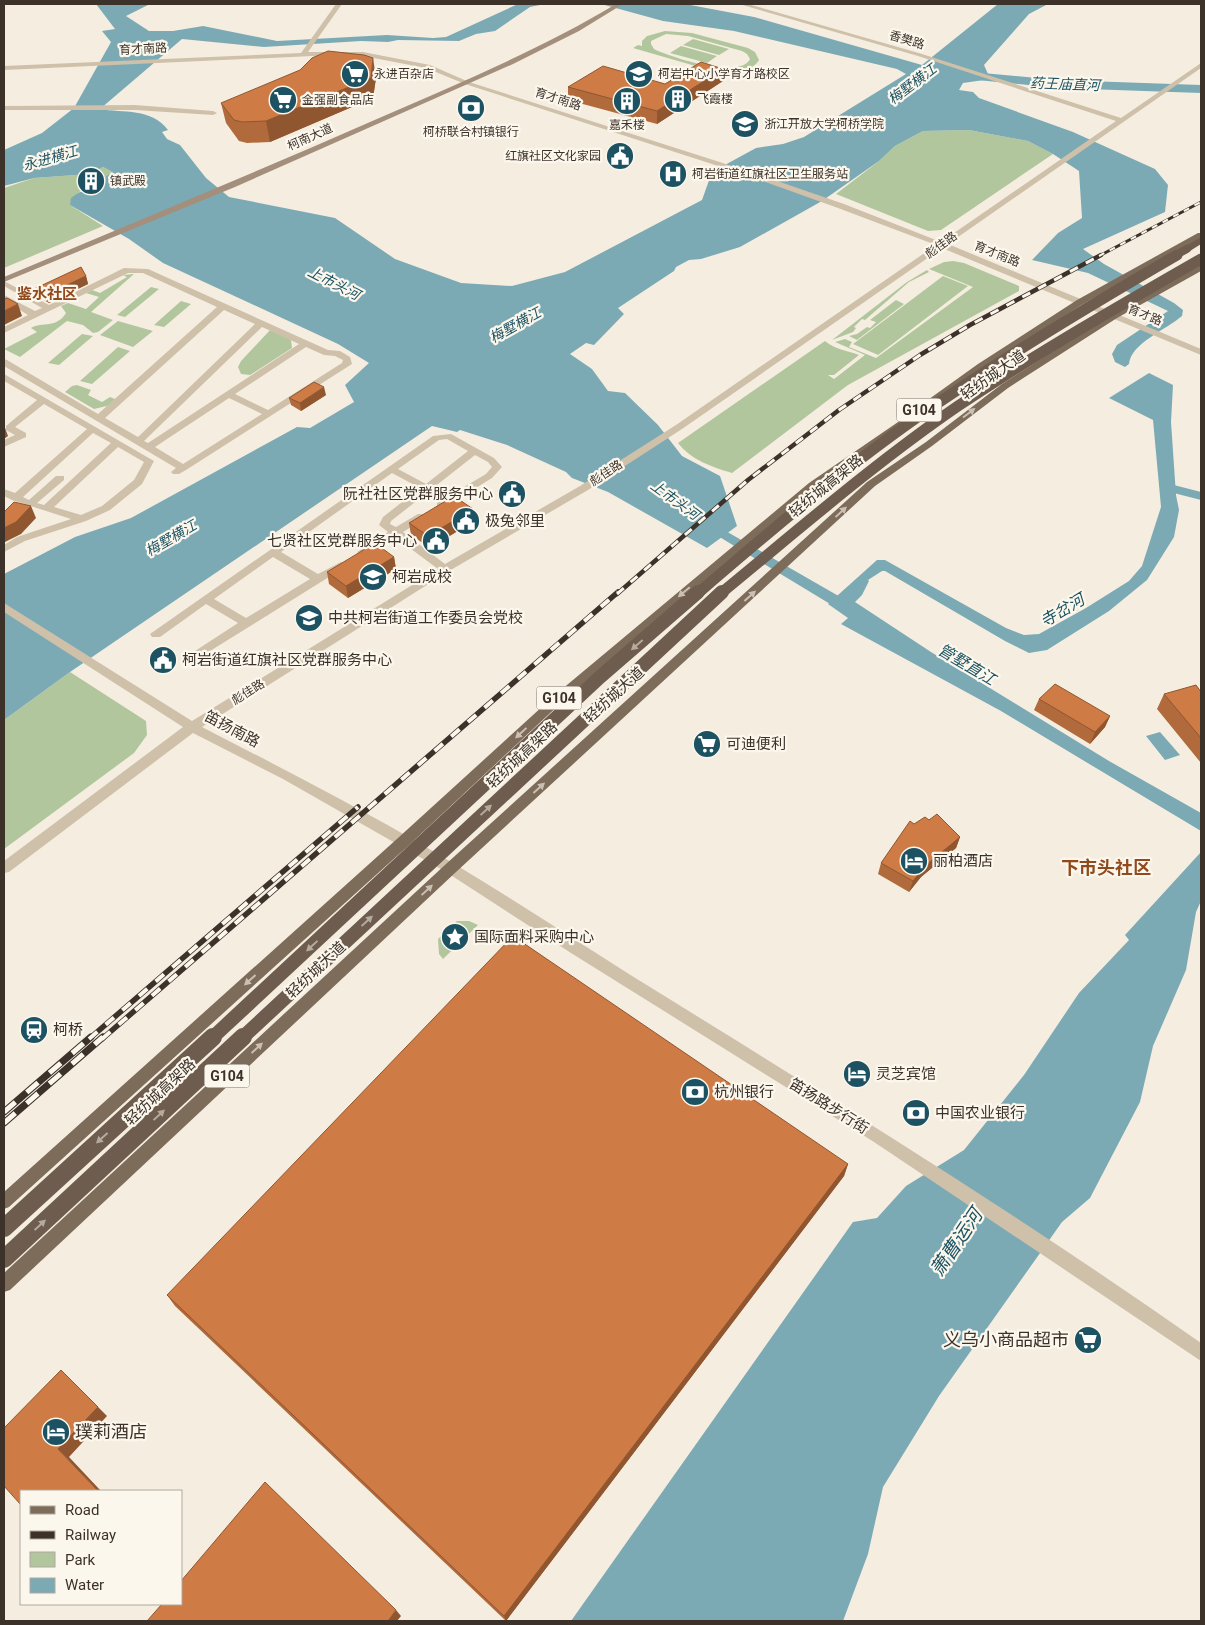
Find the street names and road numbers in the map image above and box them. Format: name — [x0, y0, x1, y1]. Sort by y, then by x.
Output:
street label: 香樊路 — [888, 28, 926, 52]
street label: 育才南路 — [119, 41, 167, 57]
street label: 育才南路 — [533, 85, 583, 113]
street label: 柯南大道 — [285, 121, 335, 153]
street label: 彪佳路 — [922, 229, 960, 261]
street label: 育才南路 — [972, 239, 1022, 269]
street label: 育才路 — [1126, 302, 1164, 328]
street label: 轻纺城大道 — [957, 346, 1029, 404]
road number: G104 — [896, 398, 942, 422]
street label: 轻纺城高架路 — [785, 451, 867, 521]
street label: 彪佳路 — [587, 457, 625, 489]
street label: 轻纺城大道 — [580, 663, 648, 727]
street label: 彪佳路 — [229, 677, 267, 707]
road number: G104 — [536, 686, 582, 710]
street label: 笛扬南路 — [201, 707, 263, 751]
street label: 轻纺城高架路 — [483, 718, 561, 792]
street label: 轻纺城大道 — [282, 938, 350, 1002]
street label: 轻纺城高架路 — [121, 1055, 199, 1129]
road number: G104 — [204, 1064, 250, 1088]
street label: 笛扬路步行街 — [786, 1075, 872, 1137]

